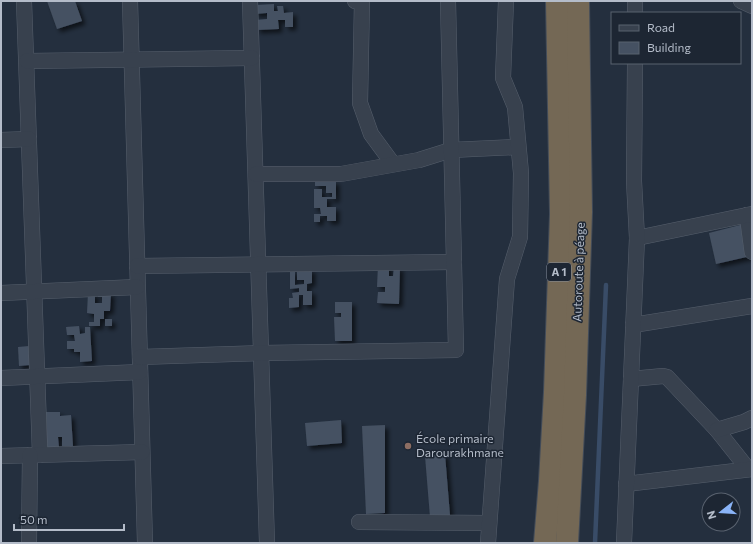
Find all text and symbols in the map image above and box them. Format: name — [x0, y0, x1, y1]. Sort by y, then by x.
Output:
legend — [611, 12, 741, 64]
text: Road — [647, 20, 675, 34]
text: Building — [647, 40, 691, 54]
street label: Autoroute à péage — [569, 222, 587, 322]
road number: A 1 — [547, 263, 571, 281]
place label: École primaire Darourakhmane — [416, 431, 504, 459]
marker: École primaire Darourakhmane — [403, 441, 413, 451]
north arrow — [701, 492, 741, 532]
scale bar — [14, 506, 124, 532]
text: N — [704, 509, 718, 521]
text: 50 m — [20, 512, 48, 526]

